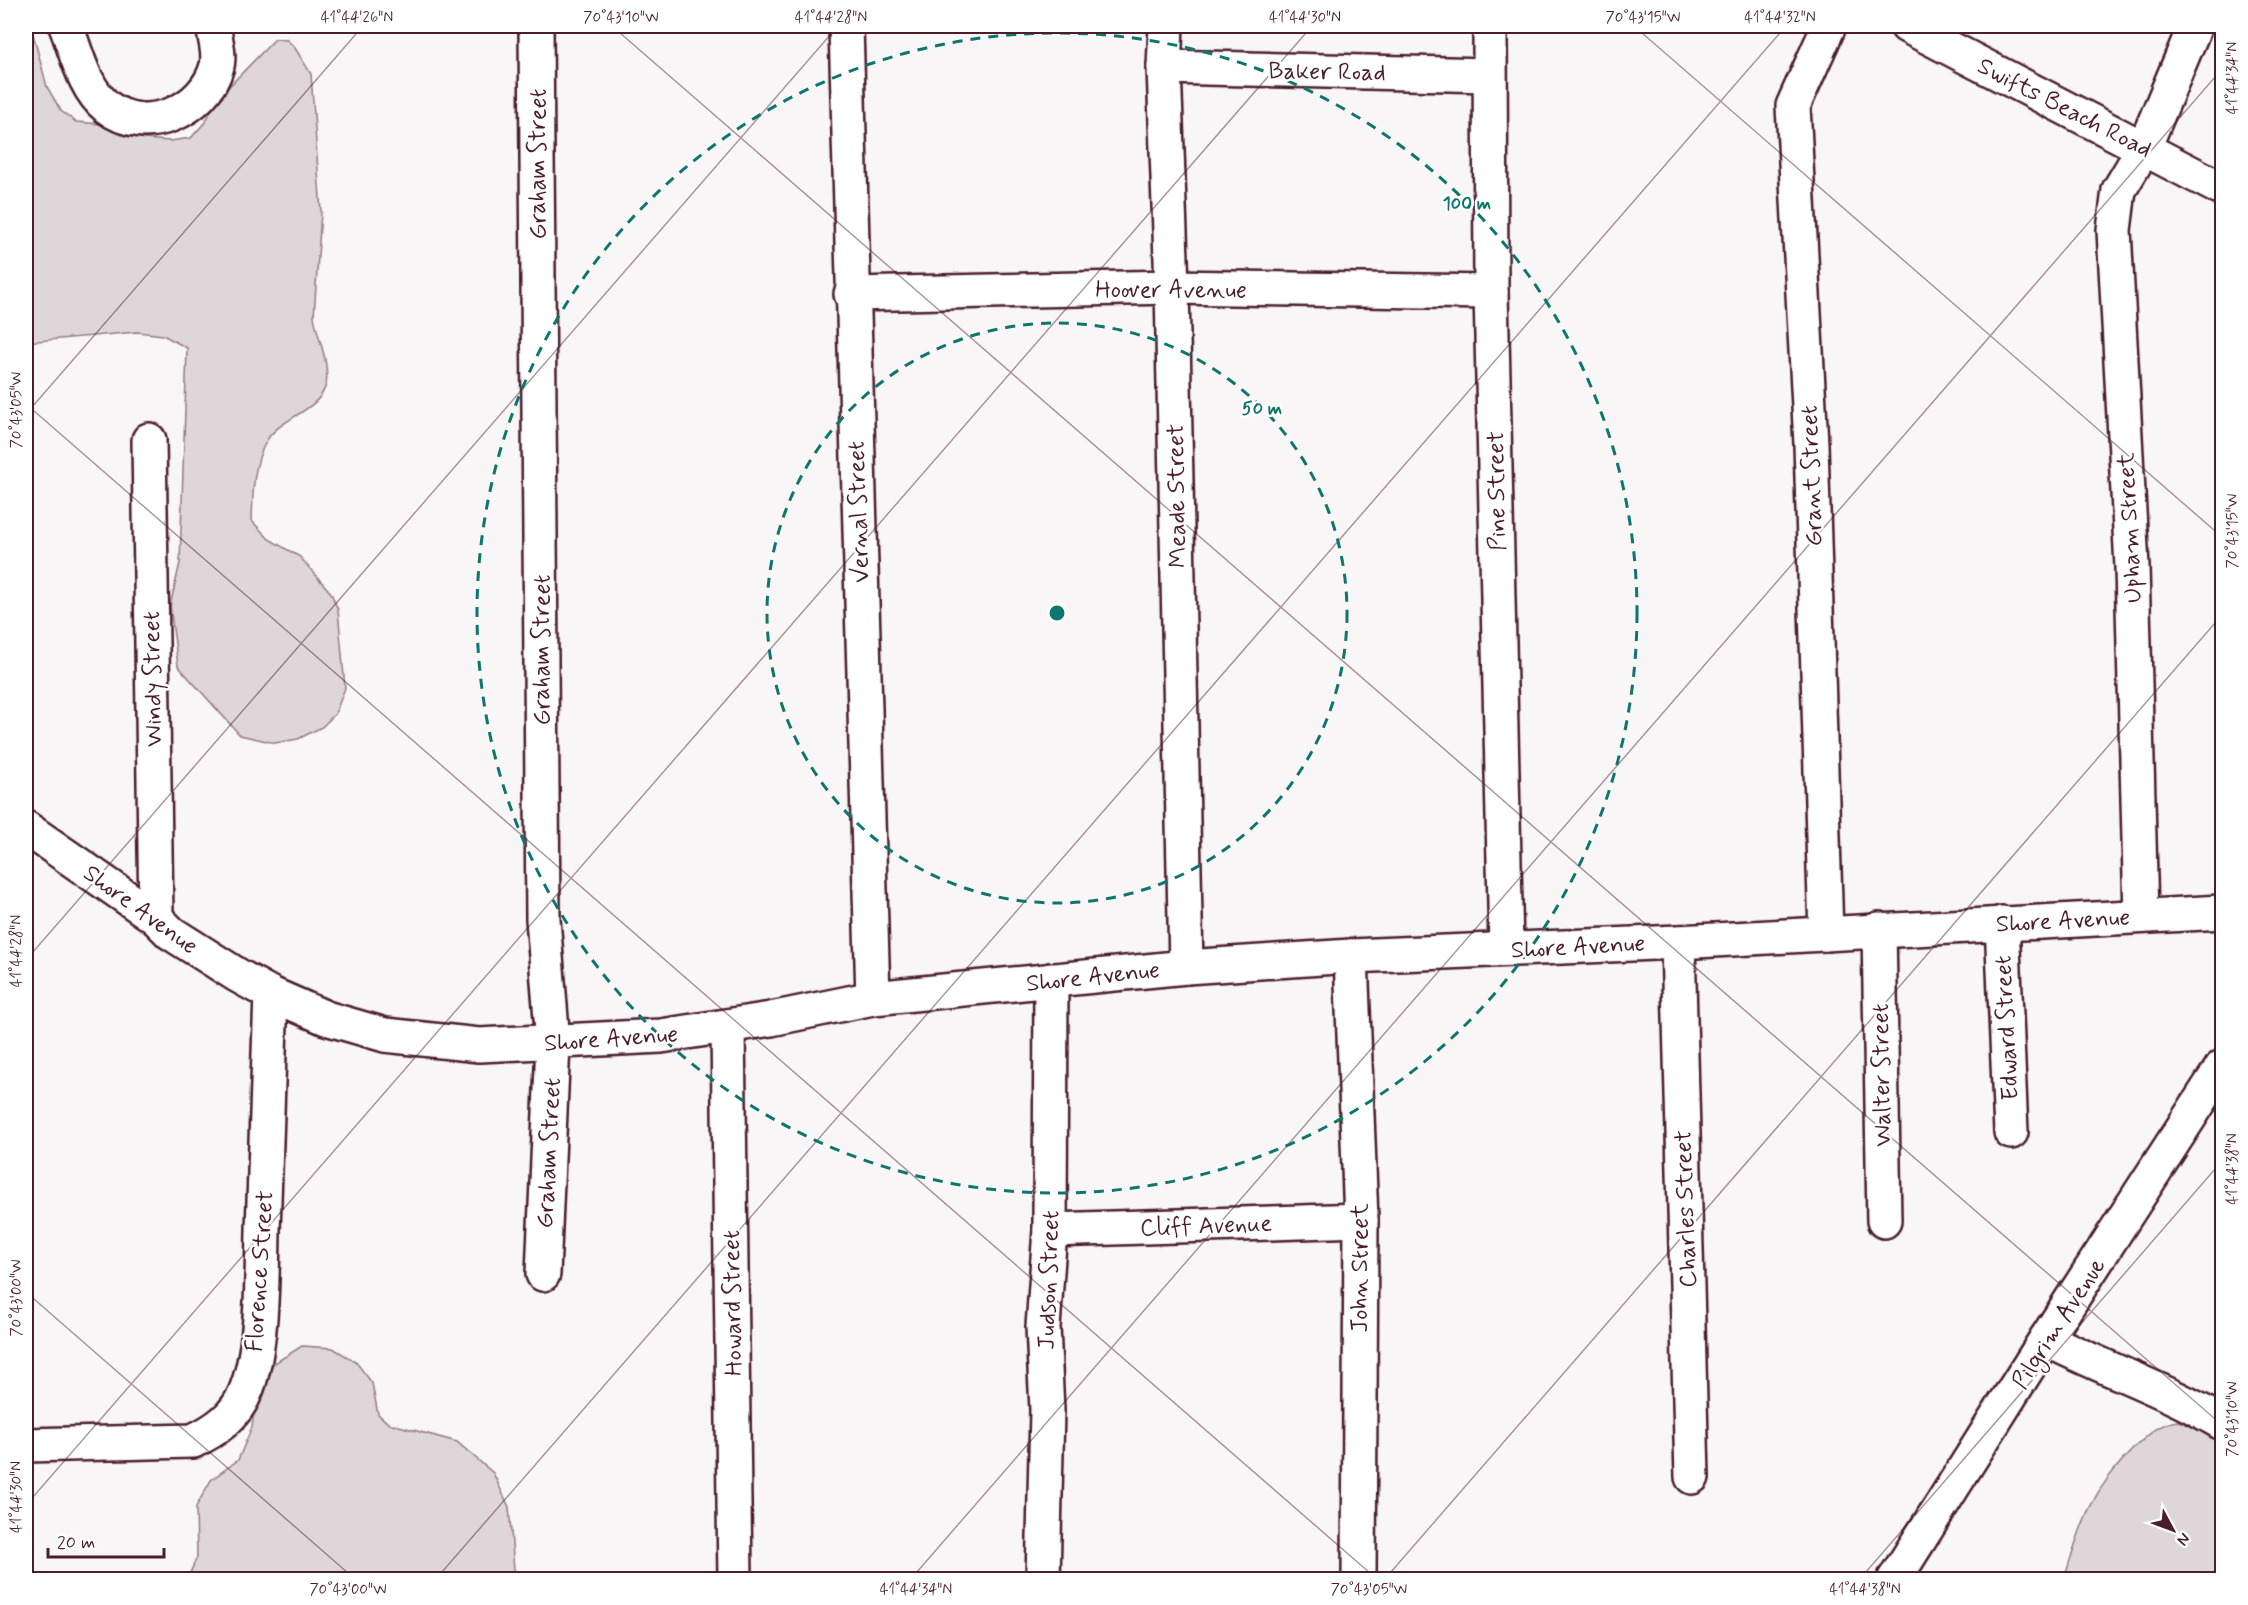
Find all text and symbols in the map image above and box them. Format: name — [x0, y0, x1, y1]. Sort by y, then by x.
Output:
text: 41°44'26"N — [321, 8, 393, 28]
text: 70°43'10"W — [583, 8, 659, 28]
text: 41°44'28"N — [795, 8, 867, 28]
text: 41°44'30"N — [1269, 8, 1341, 28]
text: 70°43'15"W — [1606, 8, 1680, 28]
text: 41°44'32"N — [1744, 8, 1816, 28]
text: 41°44'34"N — [2223, 42, 2243, 114]
street label: Swifts Beach Road — [1972, 51, 2157, 166]
street label: Baker Road — [1268, 56, 1386, 89]
street label: Graham Street — [523, 89, 554, 239]
text: 100 m — [1443, 192, 1491, 216]
street label: Hoover Avenue — [1095, 275, 1247, 306]
text: 70°43'05"W — [7, 372, 27, 448]
text: 50 m — [1242, 397, 1282, 421]
street label: Grant Street — [1795, 405, 1830, 547]
street label: Meade Street — [1161, 424, 1194, 568]
street label: Pine Street — [1481, 431, 1514, 551]
street label: Vernal Street — [842, 440, 877, 583]
street label: Upham Street — [2111, 452, 2150, 604]
text: 70°43'15"W — [2223, 494, 2243, 568]
street label: Graham Street — [527, 575, 558, 725]
centre of rings — [1047, 603, 1067, 623]
street label: Windy Street — [137, 611, 170, 747]
street label: Shore Avenue — [77, 858, 204, 962]
street label: Shore Avenue — [1995, 903, 2131, 940]
text: 41°44'28"N — [7, 915, 27, 987]
street label: Shore Avenue — [1510, 929, 1646, 966]
street label: Shore Avenue — [1025, 955, 1162, 1000]
street label: Edward Street — [1988, 955, 2027, 1101]
street label: Walter Street — [1866, 1003, 1899, 1147]
street label: Shore Avenue — [543, 1019, 679, 1060]
street label: Graham Street — [530, 1077, 569, 1229]
street label: Charles Street — [1668, 1130, 1705, 1288]
text: 41°44'38"N — [2223, 1133, 2243, 1205]
street label: Florence Street — [239, 1189, 282, 1353]
street label: John Street — [1345, 1204, 1376, 1333]
street label: Cliff Avenue — [1139, 1209, 1273, 1244]
street label: Judson Street — [1032, 1210, 1067, 1350]
street label: Howard Street — [717, 1230, 750, 1376]
street label: Pilgrim Avenue — [2005, 1252, 2115, 1397]
text: 70°43'00"W — [7, 1259, 27, 1337]
text: 70°43'10"W — [2223, 1381, 2243, 1457]
text: 41°44'30"N — [7, 1461, 27, 1533]
north arrow — [2143, 1500, 2203, 1560]
scale bar — [48, 1521, 164, 1559]
text: N — [2172, 1528, 2195, 1550]
text: 20 m — [57, 1531, 95, 1555]
text: 70°43'00"W — [309, 1580, 387, 1600]
text: 41°44'34"N — [880, 1580, 952, 1600]
text: 70°43'05"W — [1331, 1580, 1407, 1600]
text: 41°44'38"N — [1829, 1580, 1901, 1600]

